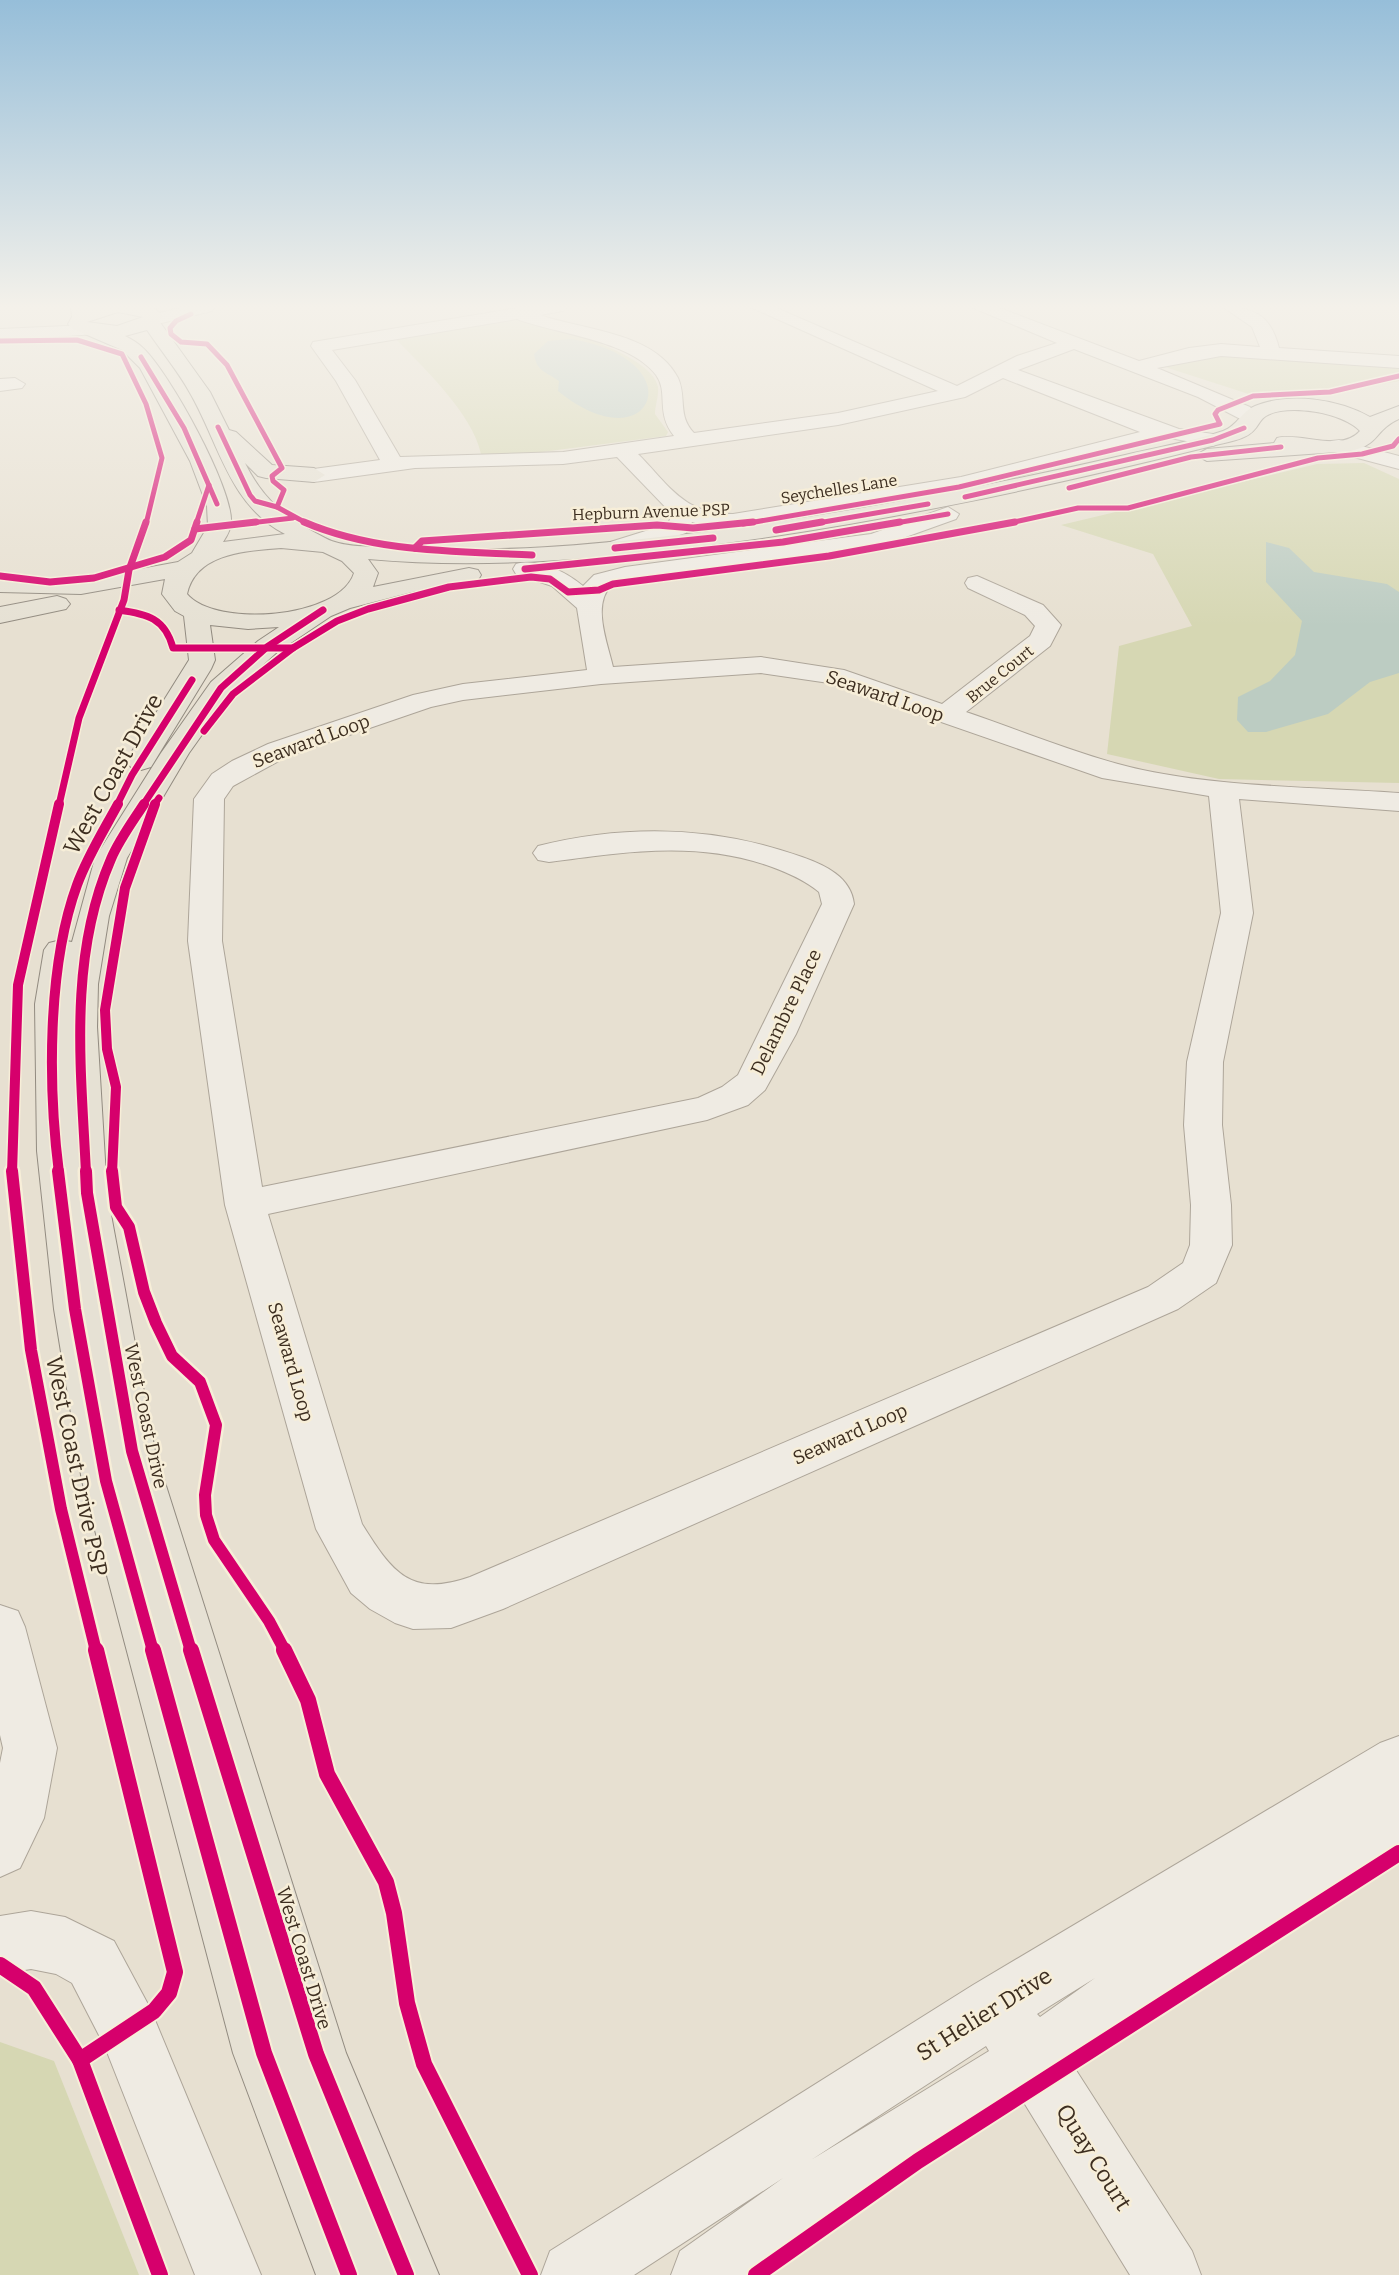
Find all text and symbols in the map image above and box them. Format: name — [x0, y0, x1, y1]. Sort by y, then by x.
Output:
street label: Seychelles Lane — [779, 470, 899, 508]
street label: Hepburn Avenue PSP — [572, 500, 730, 524]
street label: Brue Court — [963, 641, 1038, 707]
street label: Seaward Loop — [823, 665, 947, 727]
street label: West Coast Drive — [57, 689, 169, 859]
street label: Seaward Loop — [249, 709, 373, 773]
street label: Delambre Place — [746, 945, 826, 1079]
street label: Seaward Loop — [263, 1300, 319, 1424]
street label: West Coast Drive — [119, 1341, 173, 1491]
street label: West Coast Drive PSP — [40, 1353, 114, 1579]
street label: Seaward Loop — [789, 1398, 911, 1470]
street label: West Coast Drive — [271, 1884, 337, 2032]
street label: St Helier Drive — [911, 1961, 1057, 2067]
street label: Quay Court — [1050, 2099, 1138, 2215]

